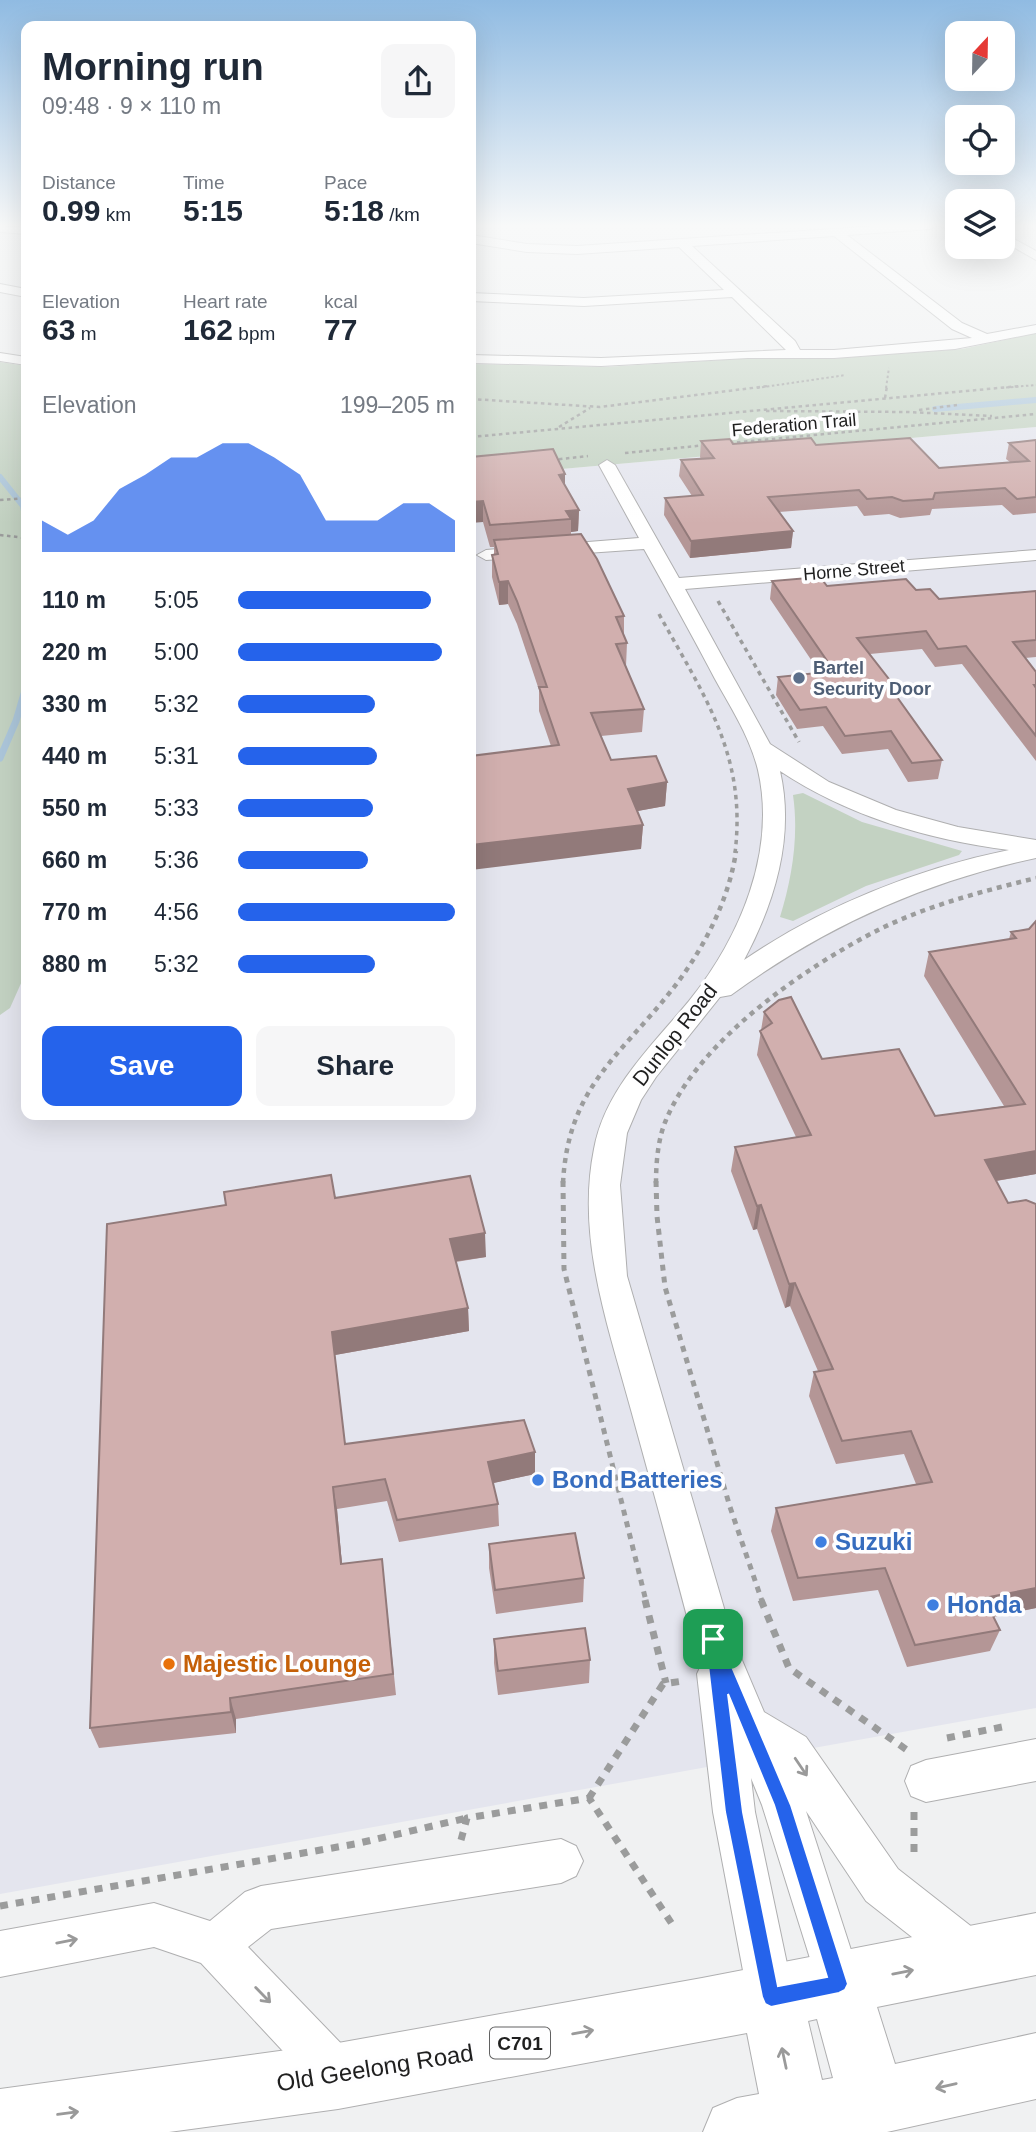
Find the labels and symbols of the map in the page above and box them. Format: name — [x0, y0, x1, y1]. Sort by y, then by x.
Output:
north arrow — [945, 21, 1015, 91]
street label: Federation Trail — [731, 410, 857, 440]
street label: Horne Street — [802, 556, 906, 584]
place label: Bartel Security Door — [813, 658, 931, 699]
marker: Bartel Security Door — [791, 670, 807, 686]
street label: Dunlop Road — [628, 979, 721, 1090]
place label: Bond Batteries — [552, 1466, 723, 1493]
marker: Bond Batteries — [530, 1472, 546, 1488]
place label: Suzuki — [835, 1528, 912, 1555]
marker: Suzuki — [813, 1534, 829, 1550]
place label: Honda — [947, 1591, 1022, 1618]
marker: Honda — [925, 1597, 941, 1613]
pin — [683, 1609, 743, 1669]
place label: Majestic Lounge — [183, 1650, 371, 1677]
marker: Majestic Lounge — [161, 1656, 177, 1672]
one-way arrow — [794, 1757, 809, 1776]
one-way arrow — [55, 1934, 78, 1947]
one-way arrow — [891, 1964, 913, 1978]
one-way arrow — [254, 1986, 271, 2003]
one-way arrow — [571, 2025, 594, 2038]
road number: C701 — [490, 2027, 550, 2058]
street label: Old Geelong Road — [275, 2039, 475, 2096]
one-way arrow — [777, 2047, 791, 2070]
one-way arrow — [935, 2080, 958, 2094]
one-way arrow — [56, 2106, 78, 2119]

